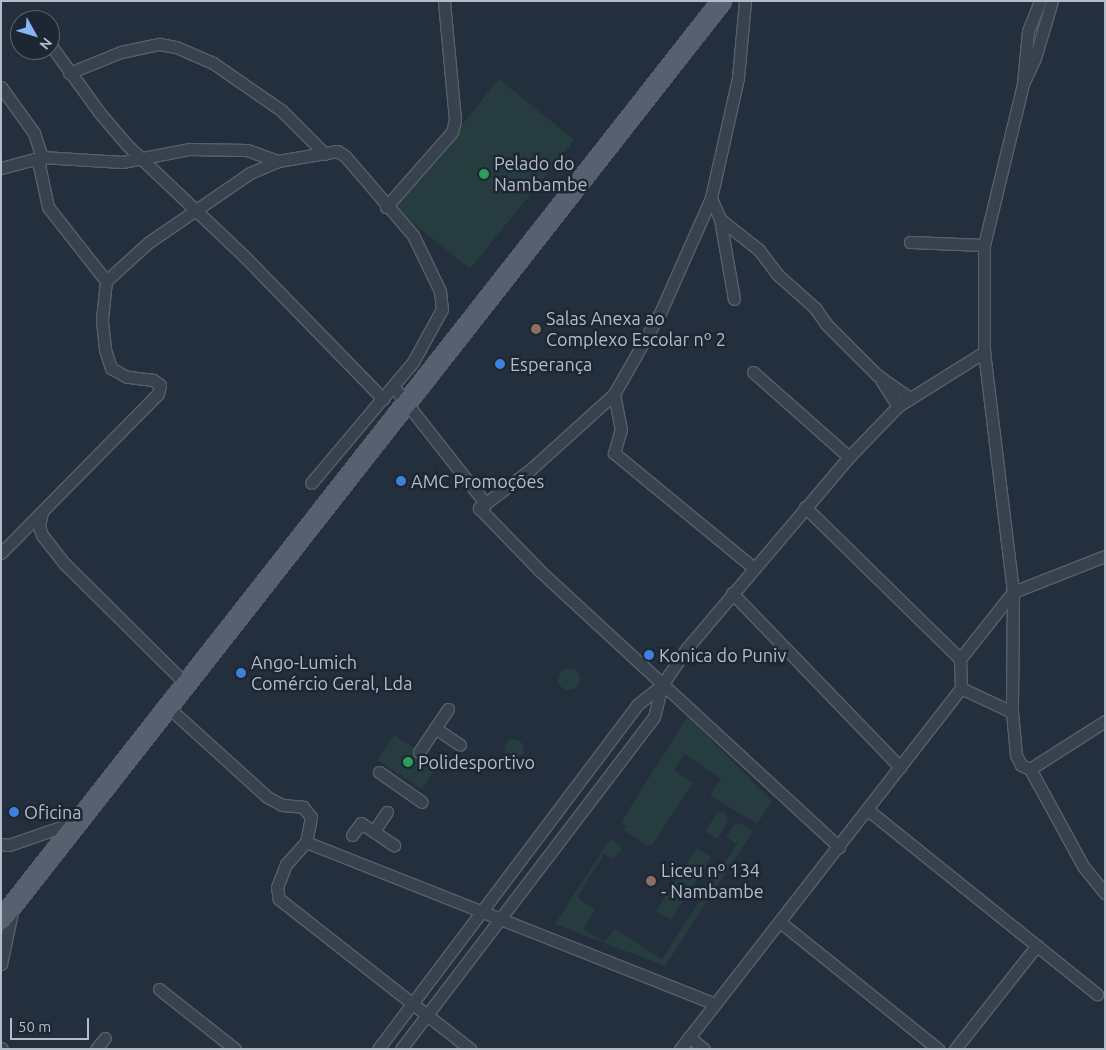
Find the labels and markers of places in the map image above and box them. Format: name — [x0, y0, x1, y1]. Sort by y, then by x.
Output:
place label: Pelado do Nambambe — [494, 153, 587, 195]
marker: Pelado do Nambambe — [478, 168, 490, 180]
place label: Salas Anexa ao Complexo Escolar nº 2 — [546, 308, 726, 350]
marker: Salas Anexa ao Complexo Escolar nº 2 — [530, 323, 542, 335]
place label: Esperança — [510, 353, 592, 375]
marker: Esperança — [494, 358, 506, 370]
place label: AMC Promoções — [411, 470, 544, 492]
marker: AMC Promoções — [395, 475, 407, 487]
place label: Konica do Puniv — [659, 644, 786, 666]
marker: Konica do Puniv — [643, 649, 655, 661]
place label: Ango-Lumich Comércio Geral, Lda — [251, 652, 412, 694]
marker: Ango-Lumich Comércio Geral, Lda — [235, 667, 247, 679]
place label: Polidesportivo — [418, 751, 535, 773]
marker: Polidesportivo — [402, 756, 414, 768]
place label: Oficina — [24, 801, 81, 823]
marker: Oficina — [8, 806, 20, 818]
place label: Liceu nº 134 - Nambambe — [661, 860, 764, 902]
marker: Liceu nº 134 - Nambambe — [645, 875, 657, 887]

